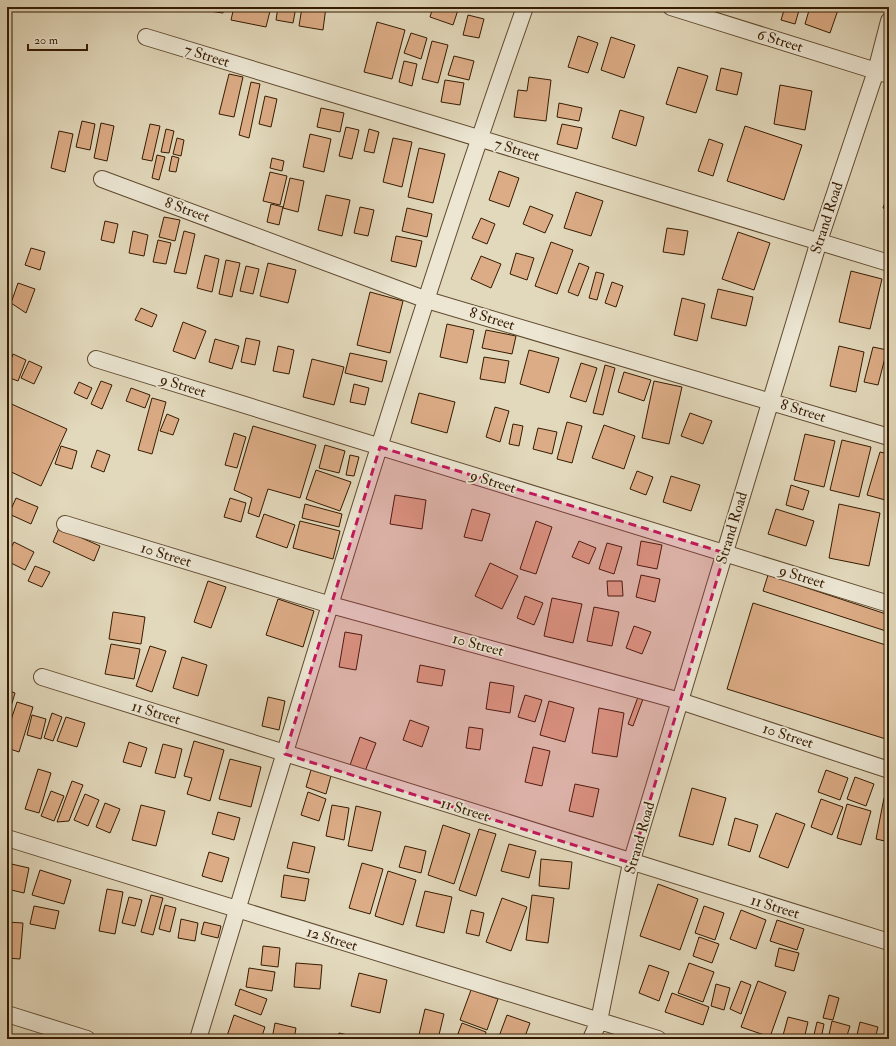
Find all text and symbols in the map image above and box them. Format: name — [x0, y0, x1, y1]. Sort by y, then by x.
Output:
street label: 6 Street — [755, 25, 805, 57]
scale bar — [28, 26, 87, 52]
text: 20 m — [34, 33, 59, 48]
street label: 7 Street — [182, 40, 232, 72]
street label: 7 Street — [492, 134, 542, 166]
street label: Strand Road — [806, 179, 848, 256]
street label: 8 Street — [162, 193, 212, 227]
street label: 8 Street — [467, 303, 517, 335]
street label: 9 Street — [157, 370, 208, 402]
street label: 8 Street — [778, 395, 828, 427]
street label: 9 Street — [467, 466, 518, 498]
street label: Strand Road — [712, 489, 752, 566]
street label: 10 Street — [138, 538, 194, 572]
street label: 9 Street — [776, 561, 827, 593]
street label: 10 Street — [450, 629, 506, 661]
street label: 11 Street — [129, 697, 183, 729]
street label: 10 Street — [760, 719, 816, 753]
street label: 11 Street — [438, 794, 492, 826]
street label: Strand Road — [621, 799, 660, 876]
street label: 11 Street — [748, 891, 802, 923]
street label: 12 Street — [304, 922, 360, 956]

